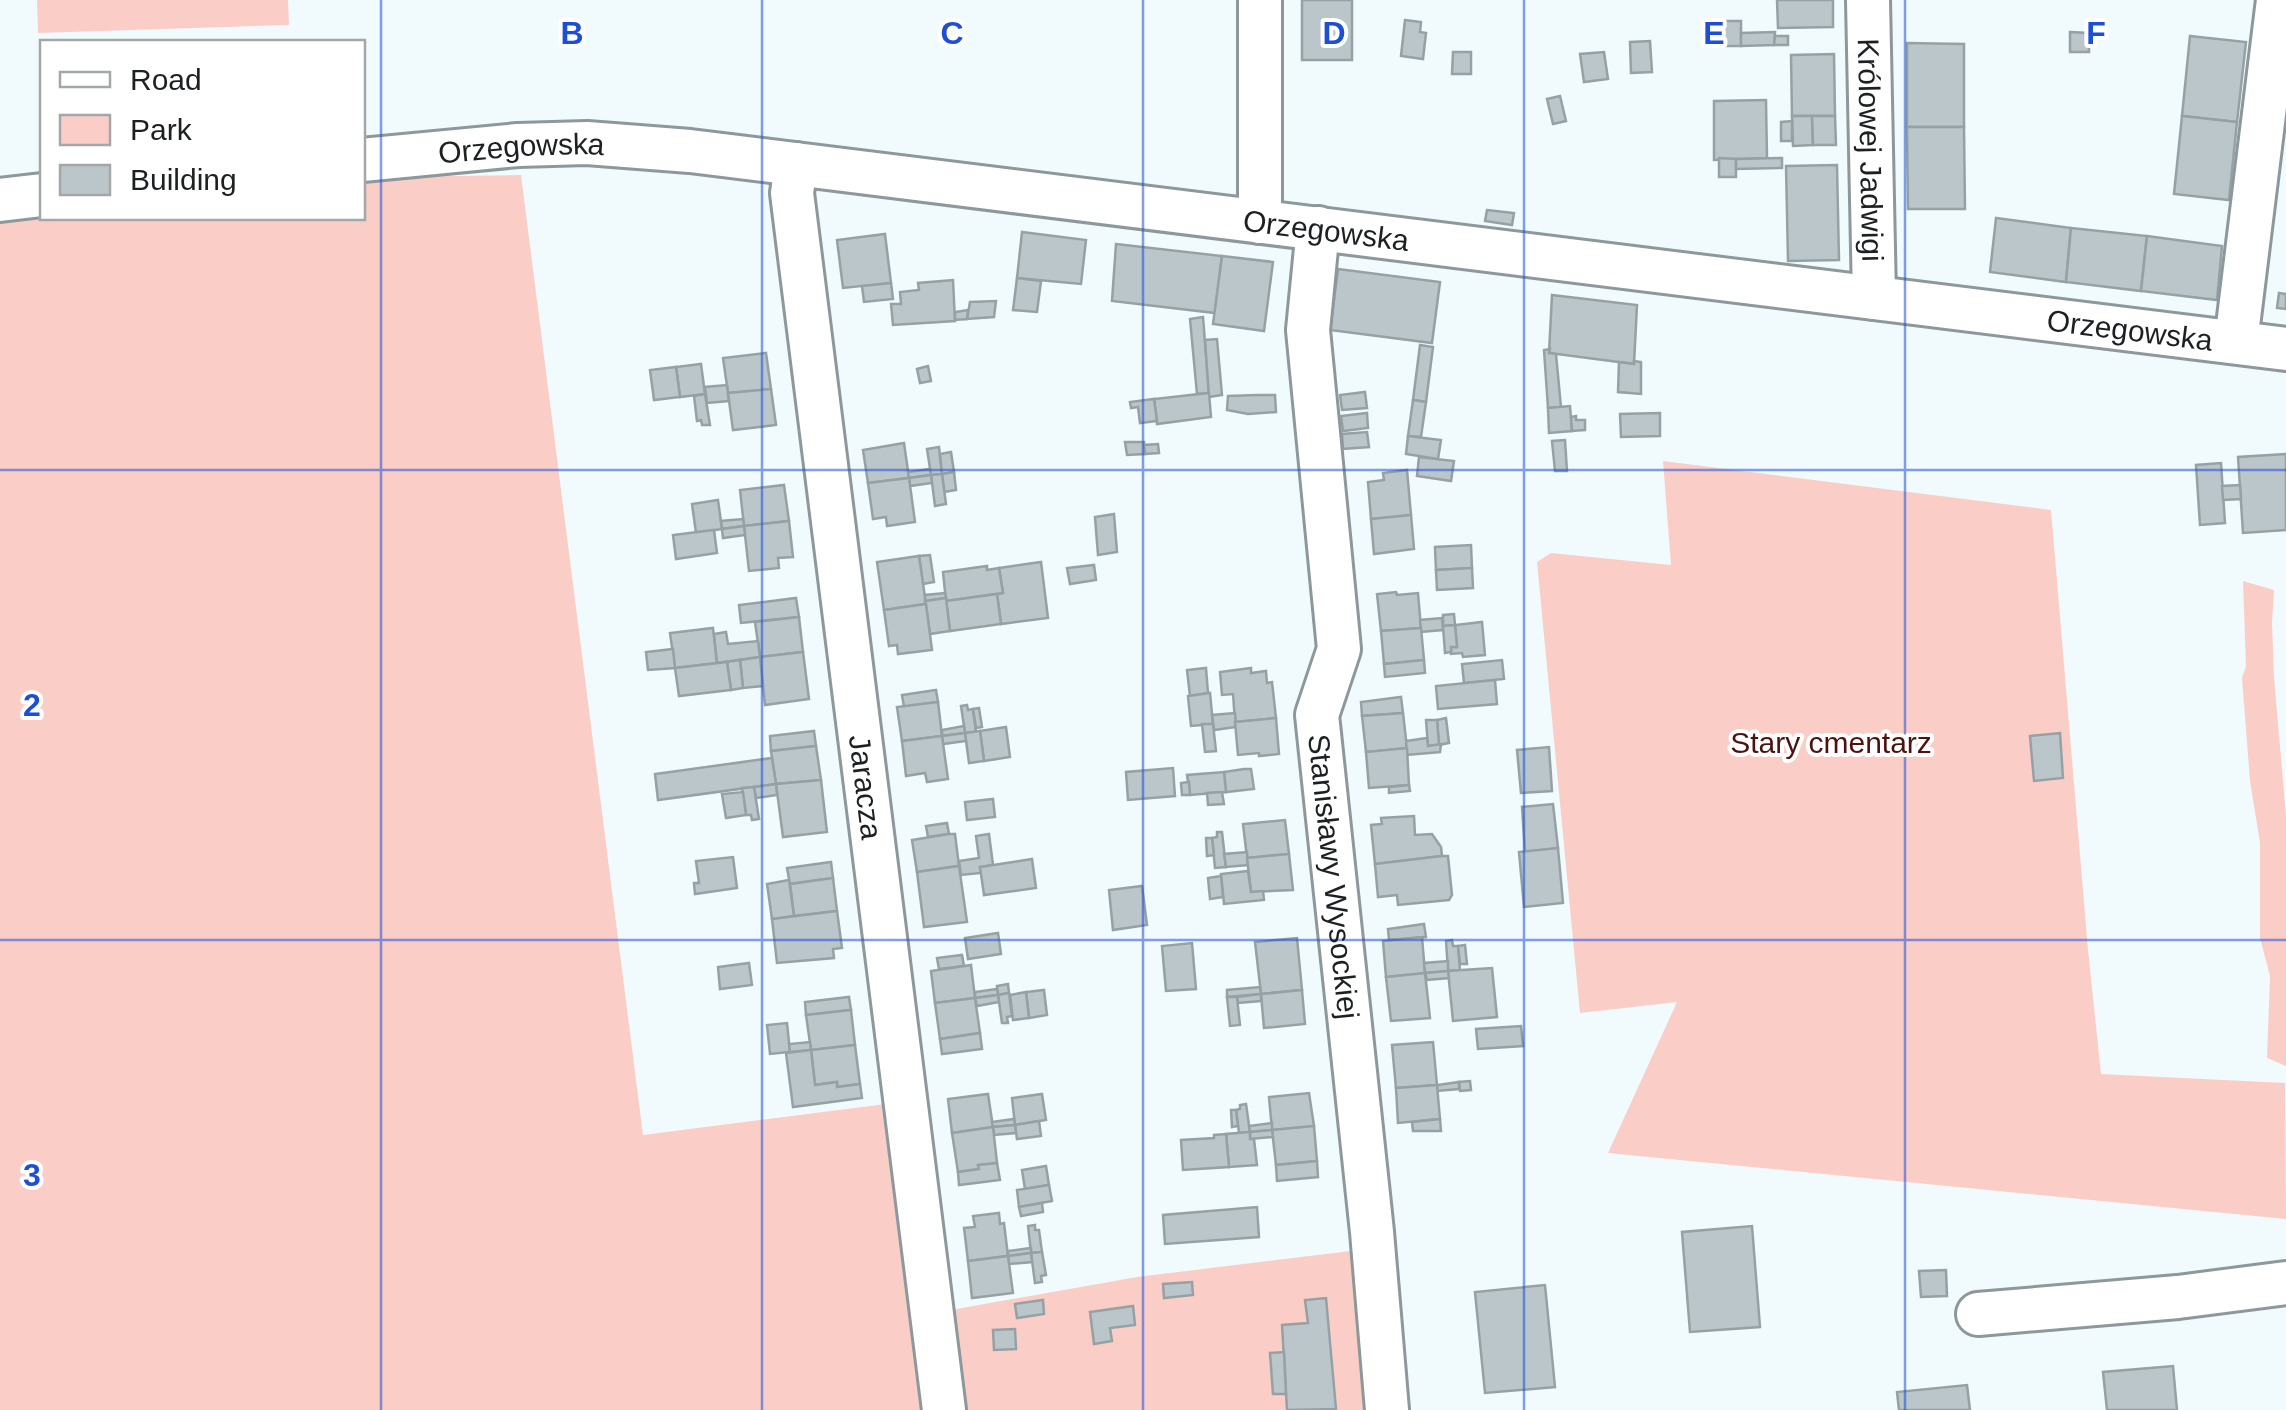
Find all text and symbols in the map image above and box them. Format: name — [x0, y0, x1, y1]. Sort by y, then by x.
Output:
text: B — [560, 15, 584, 51]
text: C — [940, 15, 964, 51]
text: D — [1322, 15, 1346, 51]
text: E — [1703, 15, 1725, 51]
text: F — [2086, 15, 2106, 51]
street label: Królowej Jadwigi — [1852, 38, 1890, 262]
legend — [40, 40, 365, 220]
text: Road — [130, 63, 202, 96]
text: Park — [130, 113, 193, 146]
street label: Orzegowska — [437, 126, 606, 169]
text: Building — [130, 163, 237, 196]
street label: Orzegowska — [1241, 203, 1411, 257]
street label: Orzegowska — [2045, 303, 2215, 356]
text: 2 — [23, 687, 41, 723]
park label: Stary cmentarz — [1730, 726, 1932, 759]
street label: Stanisławy Wysockiej — [1303, 732, 1366, 1021]
street label: Jaracza — [843, 733, 889, 842]
text: 3 — [23, 1157, 41, 1193]

